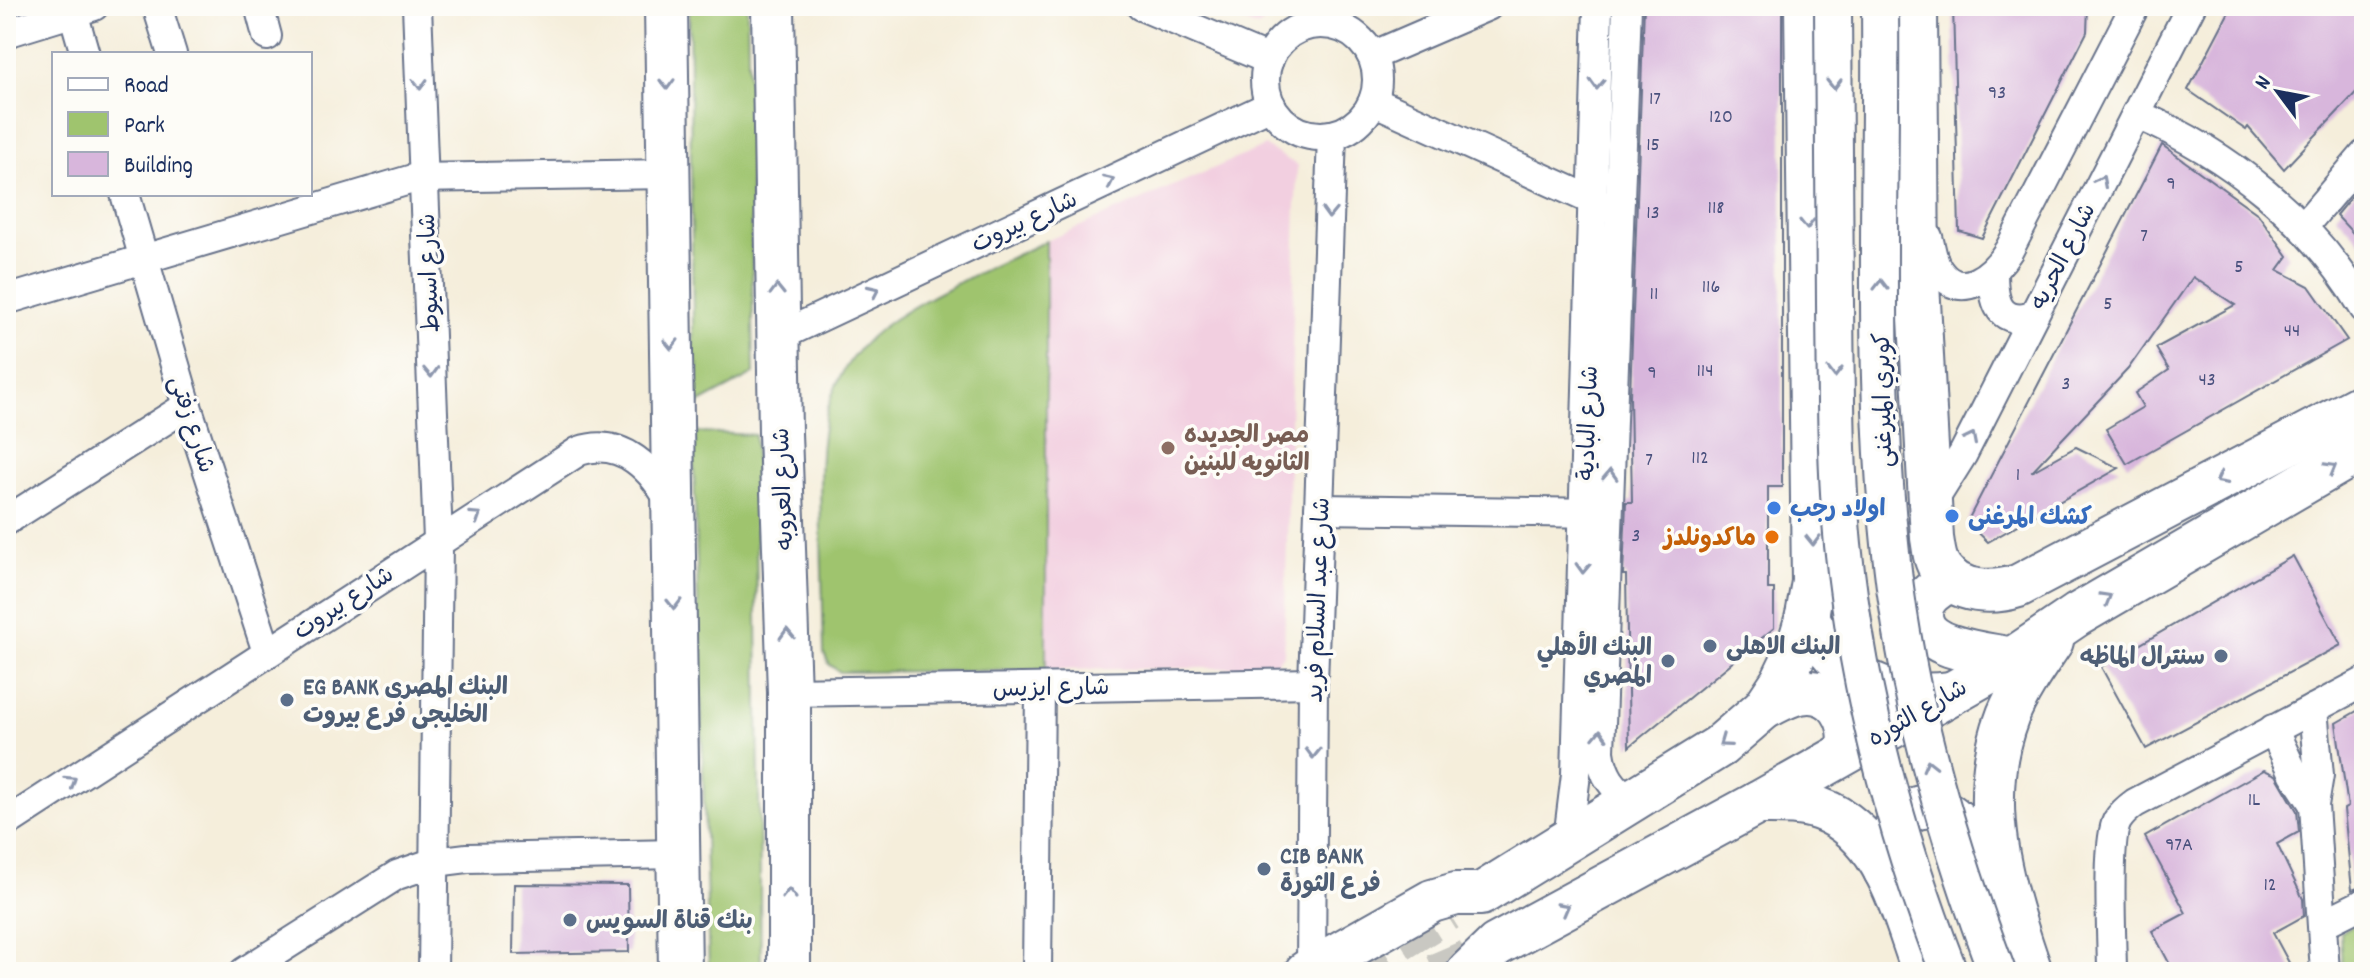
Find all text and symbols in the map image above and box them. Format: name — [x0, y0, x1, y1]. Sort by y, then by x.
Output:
legend — [52, 52, 312, 196]
north arrow — [2238, 52, 2318, 132]
text: Road — [124, 70, 169, 104]
text: N — [2248, 70, 2280, 96]
one-way arrow — [412, 78, 429, 91]
one-way arrow — [658, 78, 676, 91]
one-way arrow — [1588, 78, 1605, 91]
one-way arrow — [1825, 78, 1842, 91]
house number: 93 — [1988, 80, 2006, 108]
house number: 17 — [1649, 86, 1661, 114]
house number: 120 — [1709, 104, 1733, 132]
text: Park — [124, 110, 165, 144]
house number: 15 — [1646, 132, 1660, 160]
text: Building — [124, 150, 193, 184]
house number: 9 — [2166, 171, 2176, 199]
one-way arrow — [1101, 175, 1116, 191]
one-way arrow — [2091, 175, 2106, 189]
street label: شارع بيروت — [967, 184, 1084, 263]
house number: 118 — [1708, 195, 1724, 223]
street label: شارع الحريه — [2023, 198, 2106, 317]
house number: 13 — [1646, 200, 1660, 228]
one-way arrow — [1321, 207, 1338, 220]
street label: شارع اسيوط — [412, 213, 450, 333]
one-way arrow — [1799, 218, 1816, 231]
house number: 7 — [2140, 223, 2148, 251]
house number: 5 — [2234, 254, 2244, 282]
house number: 116 — [1702, 274, 1720, 302]
one-way arrow — [1872, 278, 1890, 291]
house number: 11 — [1650, 281, 1658, 309]
one-way arrow — [769, 283, 786, 296]
one-way arrow — [866, 285, 880, 301]
house number: 5 — [2103, 291, 2113, 319]
house number: 44 — [2284, 318, 2300, 346]
street label: كوبري الميرغنى — [1867, 332, 1903, 468]
one-way arrow — [662, 338, 679, 351]
house number: 114 — [1696, 358, 1714, 386]
house number: 9 — [1647, 360, 1657, 388]
street label: شارع البادية — [1571, 365, 1609, 481]
one-way arrow — [423, 366, 440, 379]
one-way arrow — [1826, 366, 1844, 379]
house number: 43 — [2198, 367, 2216, 395]
house number: 3 — [2062, 371, 2070, 399]
street label: شارع زفتى — [158, 372, 222, 478]
place label: مصر الجديده الثانويه للبنين — [1184, 420, 1310, 482]
street label: شارع العروبه — [766, 427, 804, 551]
one-way arrow — [1961, 431, 1977, 446]
marker: مصر الجديده الثانويه للبنين — [1159, 439, 1177, 457]
house number: 112 — [1691, 445, 1709, 473]
house number: 7 — [1645, 447, 1653, 475]
house number: 1 — [2016, 462, 2020, 490]
one-way arrow — [2322, 462, 2337, 478]
one-way arrow — [1602, 468, 1619, 481]
one-way arrow — [2214, 470, 2229, 485]
place label: اولاد رجب — [1790, 494, 1886, 528]
street label: شارع عبد السلام فريد — [1299, 497, 1341, 704]
marker: اولاد رجب — [1765, 499, 1783, 517]
place label: كشك المرغنى — [1968, 502, 2092, 536]
marker: كشك المرغنى — [1943, 507, 1961, 525]
one-way arrow — [468, 510, 482, 525]
house number: 3 — [1632, 523, 1640, 551]
place label: ماكدونلدز — [1662, 523, 1756, 557]
marker: ماكدونلدز — [1763, 528, 1781, 546]
one-way arrow — [1804, 534, 1822, 547]
street label: شارع بيروت — [288, 559, 402, 650]
one-way arrow — [1574, 562, 1591, 575]
one-way arrow — [2097, 592, 2112, 608]
one-way arrow — [666, 598, 683, 611]
one-way arrow — [778, 627, 795, 640]
place label: البنك الأهلي المصري — [1537, 630, 1652, 695]
place label: البنك الاهلى — [1726, 632, 1840, 666]
marker: البنك الاهلى — [1701, 637, 1719, 655]
place label: سنترال الماظه — [2080, 642, 2205, 676]
marker: سنترال الماظه — [2212, 647, 2230, 665]
marker: البنك الأهلي المصري — [1659, 652, 1677, 670]
place label: EG BANK البنك المصرى الخليجى فرع بيروت — [303, 672, 508, 734]
street label: شارع ايزيس — [992, 672, 1110, 708]
street label: شارع الثوره — [1862, 672, 1975, 757]
marker: EG BANK البنك المصرى الخليجى فرع بيروت — [278, 691, 296, 709]
one-way arrow — [1592, 728, 1609, 741]
one-way arrow — [1718, 732, 1733, 747]
one-way arrow — [1304, 747, 1322, 760]
one-way arrow — [1921, 759, 1938, 773]
one-way arrow — [63, 775, 77, 790]
house number: 1L — [2248, 787, 2260, 815]
house number: 97A — [2165, 832, 2193, 860]
place label: CIB BANK فرع الثورة — [1280, 841, 1381, 903]
marker: CIB BANK فرع الثورة — [1255, 860, 1273, 878]
house number: 12 — [2263, 872, 2277, 900]
one-way arrow — [780, 887, 798, 900]
one-way arrow — [1556, 902, 1570, 918]
place label: بنك قناة السويس — [586, 906, 753, 940]
marker: بنك قناة السويس — [561, 911, 579, 929]

